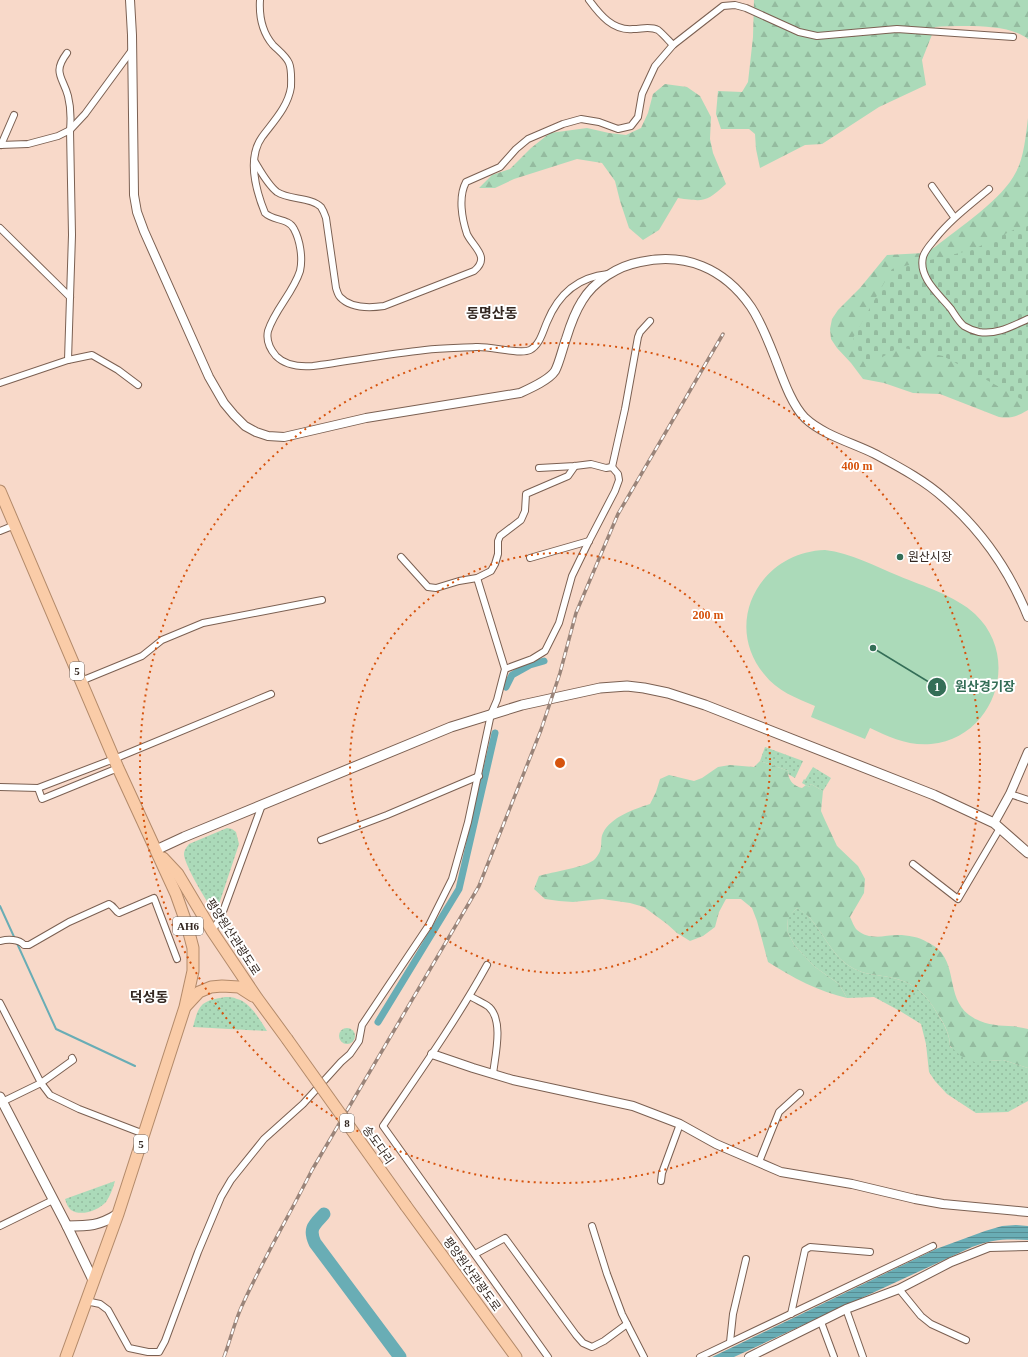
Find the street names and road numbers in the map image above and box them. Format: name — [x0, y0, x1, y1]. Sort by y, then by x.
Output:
road number: 5 — [70, 662, 84, 680]
street label: 평양원산관광도로 — [203, 896, 263, 978]
road number: AH6 — [173, 917, 203, 935]
road number: 8 — [340, 1114, 354, 1132]
street label: 송도다리 — [360, 1123, 396, 1167]
road number: 5 — [134, 1135, 148, 1153]
street label: 평양원산관광도로 — [440, 1234, 504, 1314]

